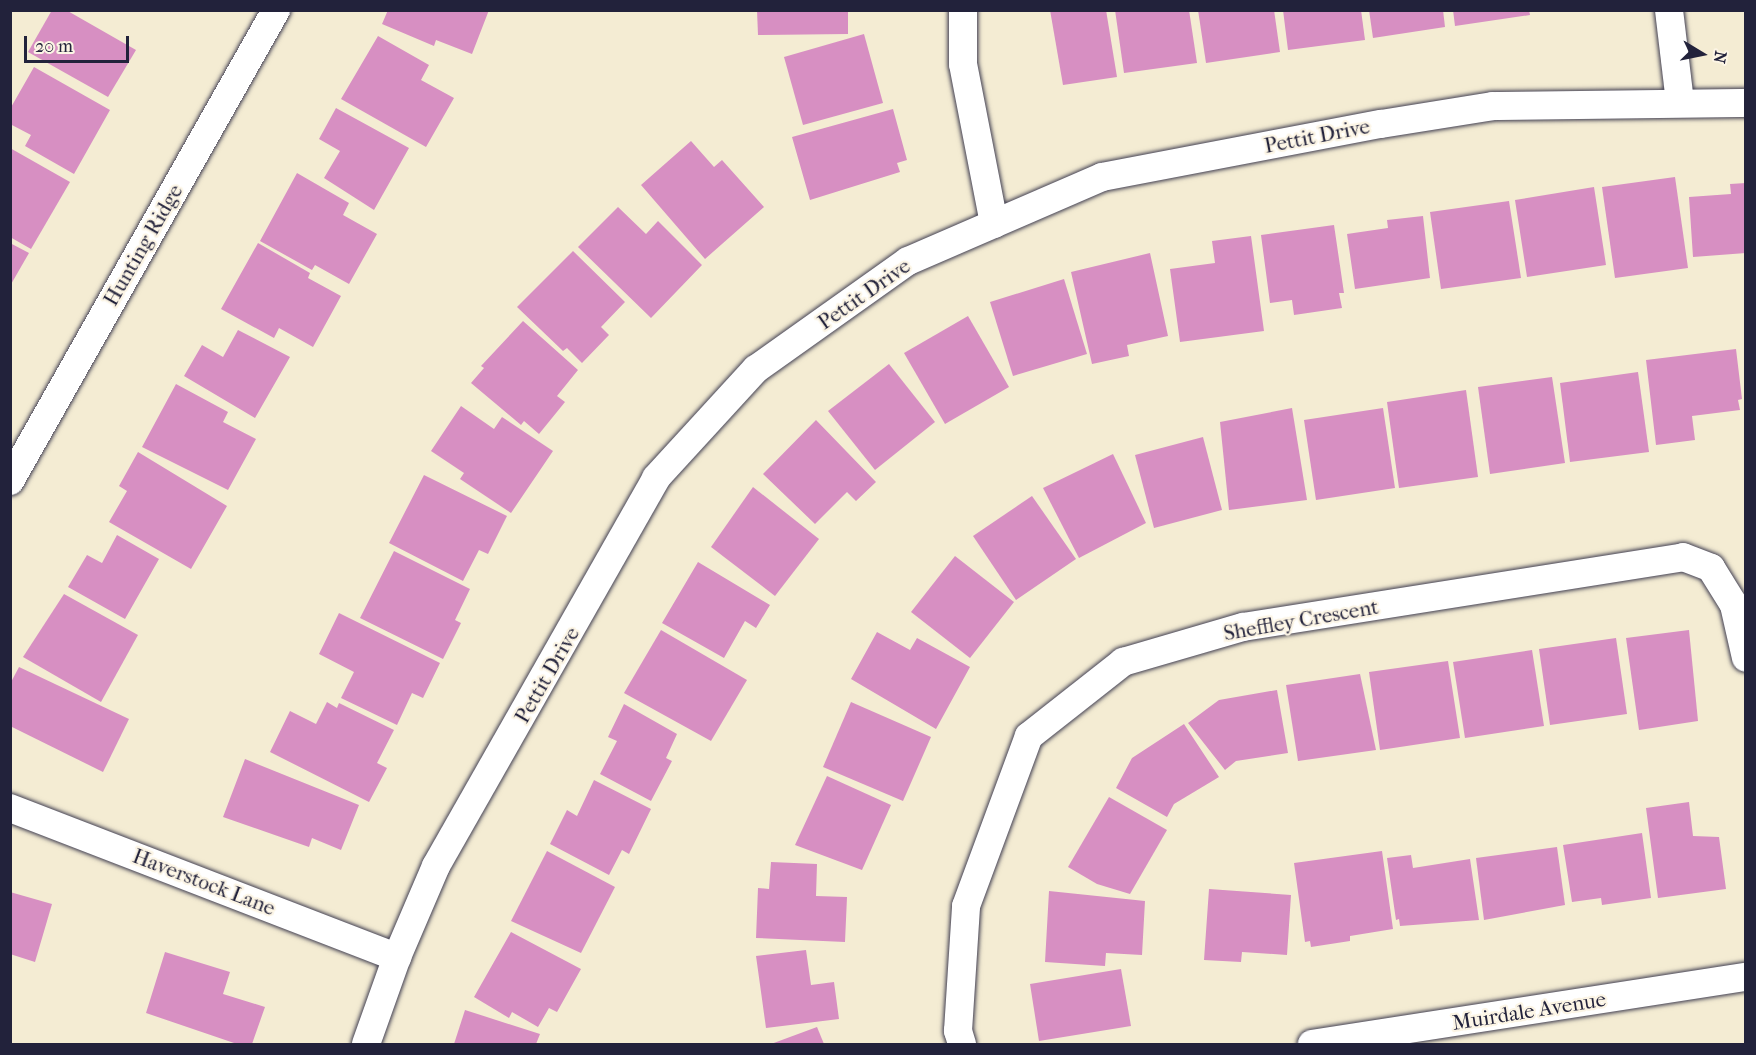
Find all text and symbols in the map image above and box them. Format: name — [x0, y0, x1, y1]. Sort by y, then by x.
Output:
scale bar — [27, 24, 132, 62]
north arrow — [1672, 24, 1732, 84]
text: 20 m — [35, 36, 73, 57]
text: N — [1710, 50, 1731, 65]
street label: Pettit Drive — [1262, 113, 1372, 159]
street label: Hunting Ridge — [98, 180, 188, 310]
street label: Pettit Drive — [813, 253, 915, 335]
street label: Sheffley Crescent — [1222, 594, 1380, 646]
street label: Pettit Drive — [509, 622, 585, 728]
street label: Haverstock Lane — [129, 843, 279, 921]
street label: Muirdale Avenue — [1450, 986, 1608, 1036]

